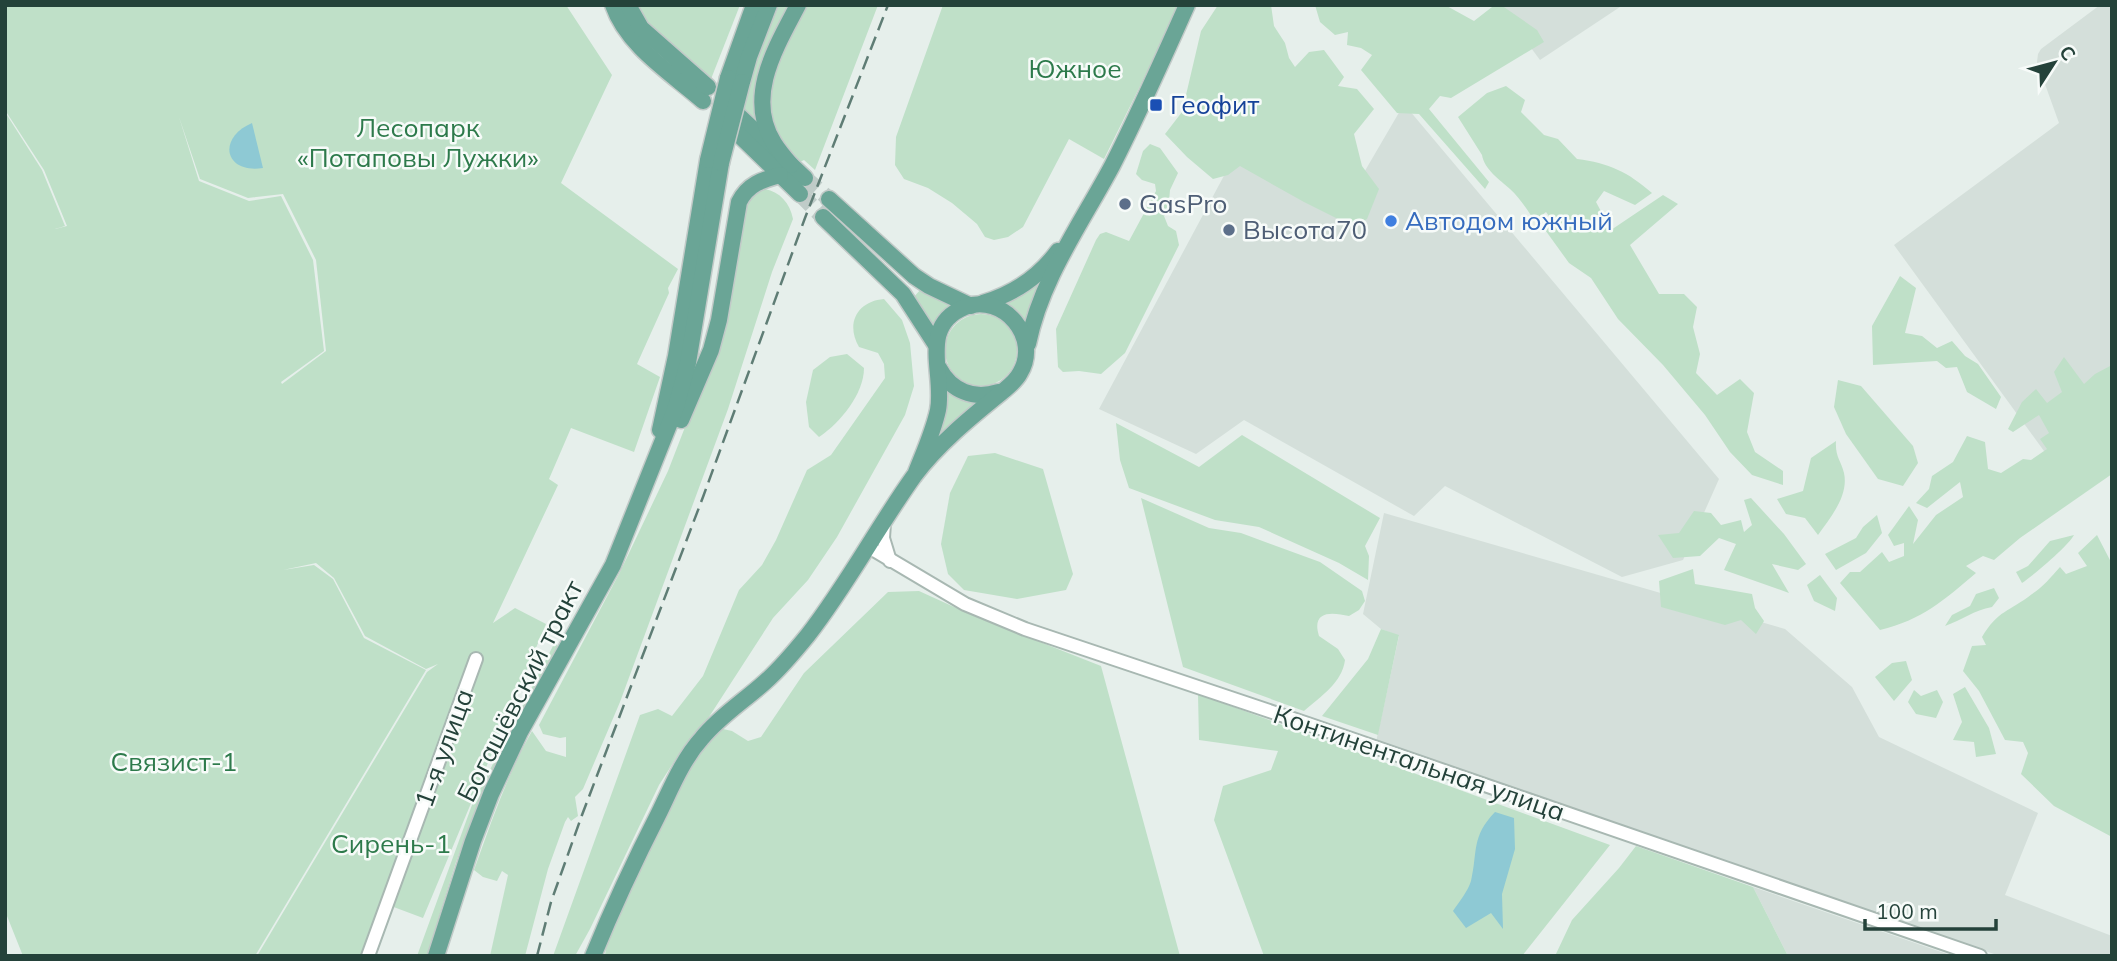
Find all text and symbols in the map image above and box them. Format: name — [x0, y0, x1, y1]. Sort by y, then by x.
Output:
north arrow — [2019, 28, 2089, 98]
text: С — [2054, 41, 2081, 65]
park label: Южное — [1028, 52, 1122, 85]
place label: Геофит — [1170, 88, 1260, 121]
marker: Геофит — [1148, 97, 1164, 113]
park label: Лесопарк «Потаповы Лужки» — [297, 111, 539, 174]
place label: GasPro — [1139, 187, 1227, 220]
marker: GasPro — [1117, 196, 1133, 212]
place label: Автодом южный — [1405, 204, 1613, 237]
place label: Высота70 — [1243, 213, 1367, 246]
marker: Автодом южный — [1383, 213, 1399, 229]
marker: Высота70 — [1221, 222, 1237, 238]
street label: Богашёвский тракт — [449, 574, 590, 807]
street label: 1-я улица — [407, 684, 480, 812]
street label: Континентальная улица — [1269, 697, 1569, 828]
park label: Связист-1 — [111, 745, 237, 778]
park label: Сирень-1 — [331, 827, 451, 860]
scale bar — [1865, 888, 1996, 932]
text: 100 m — [1876, 898, 1938, 924]

